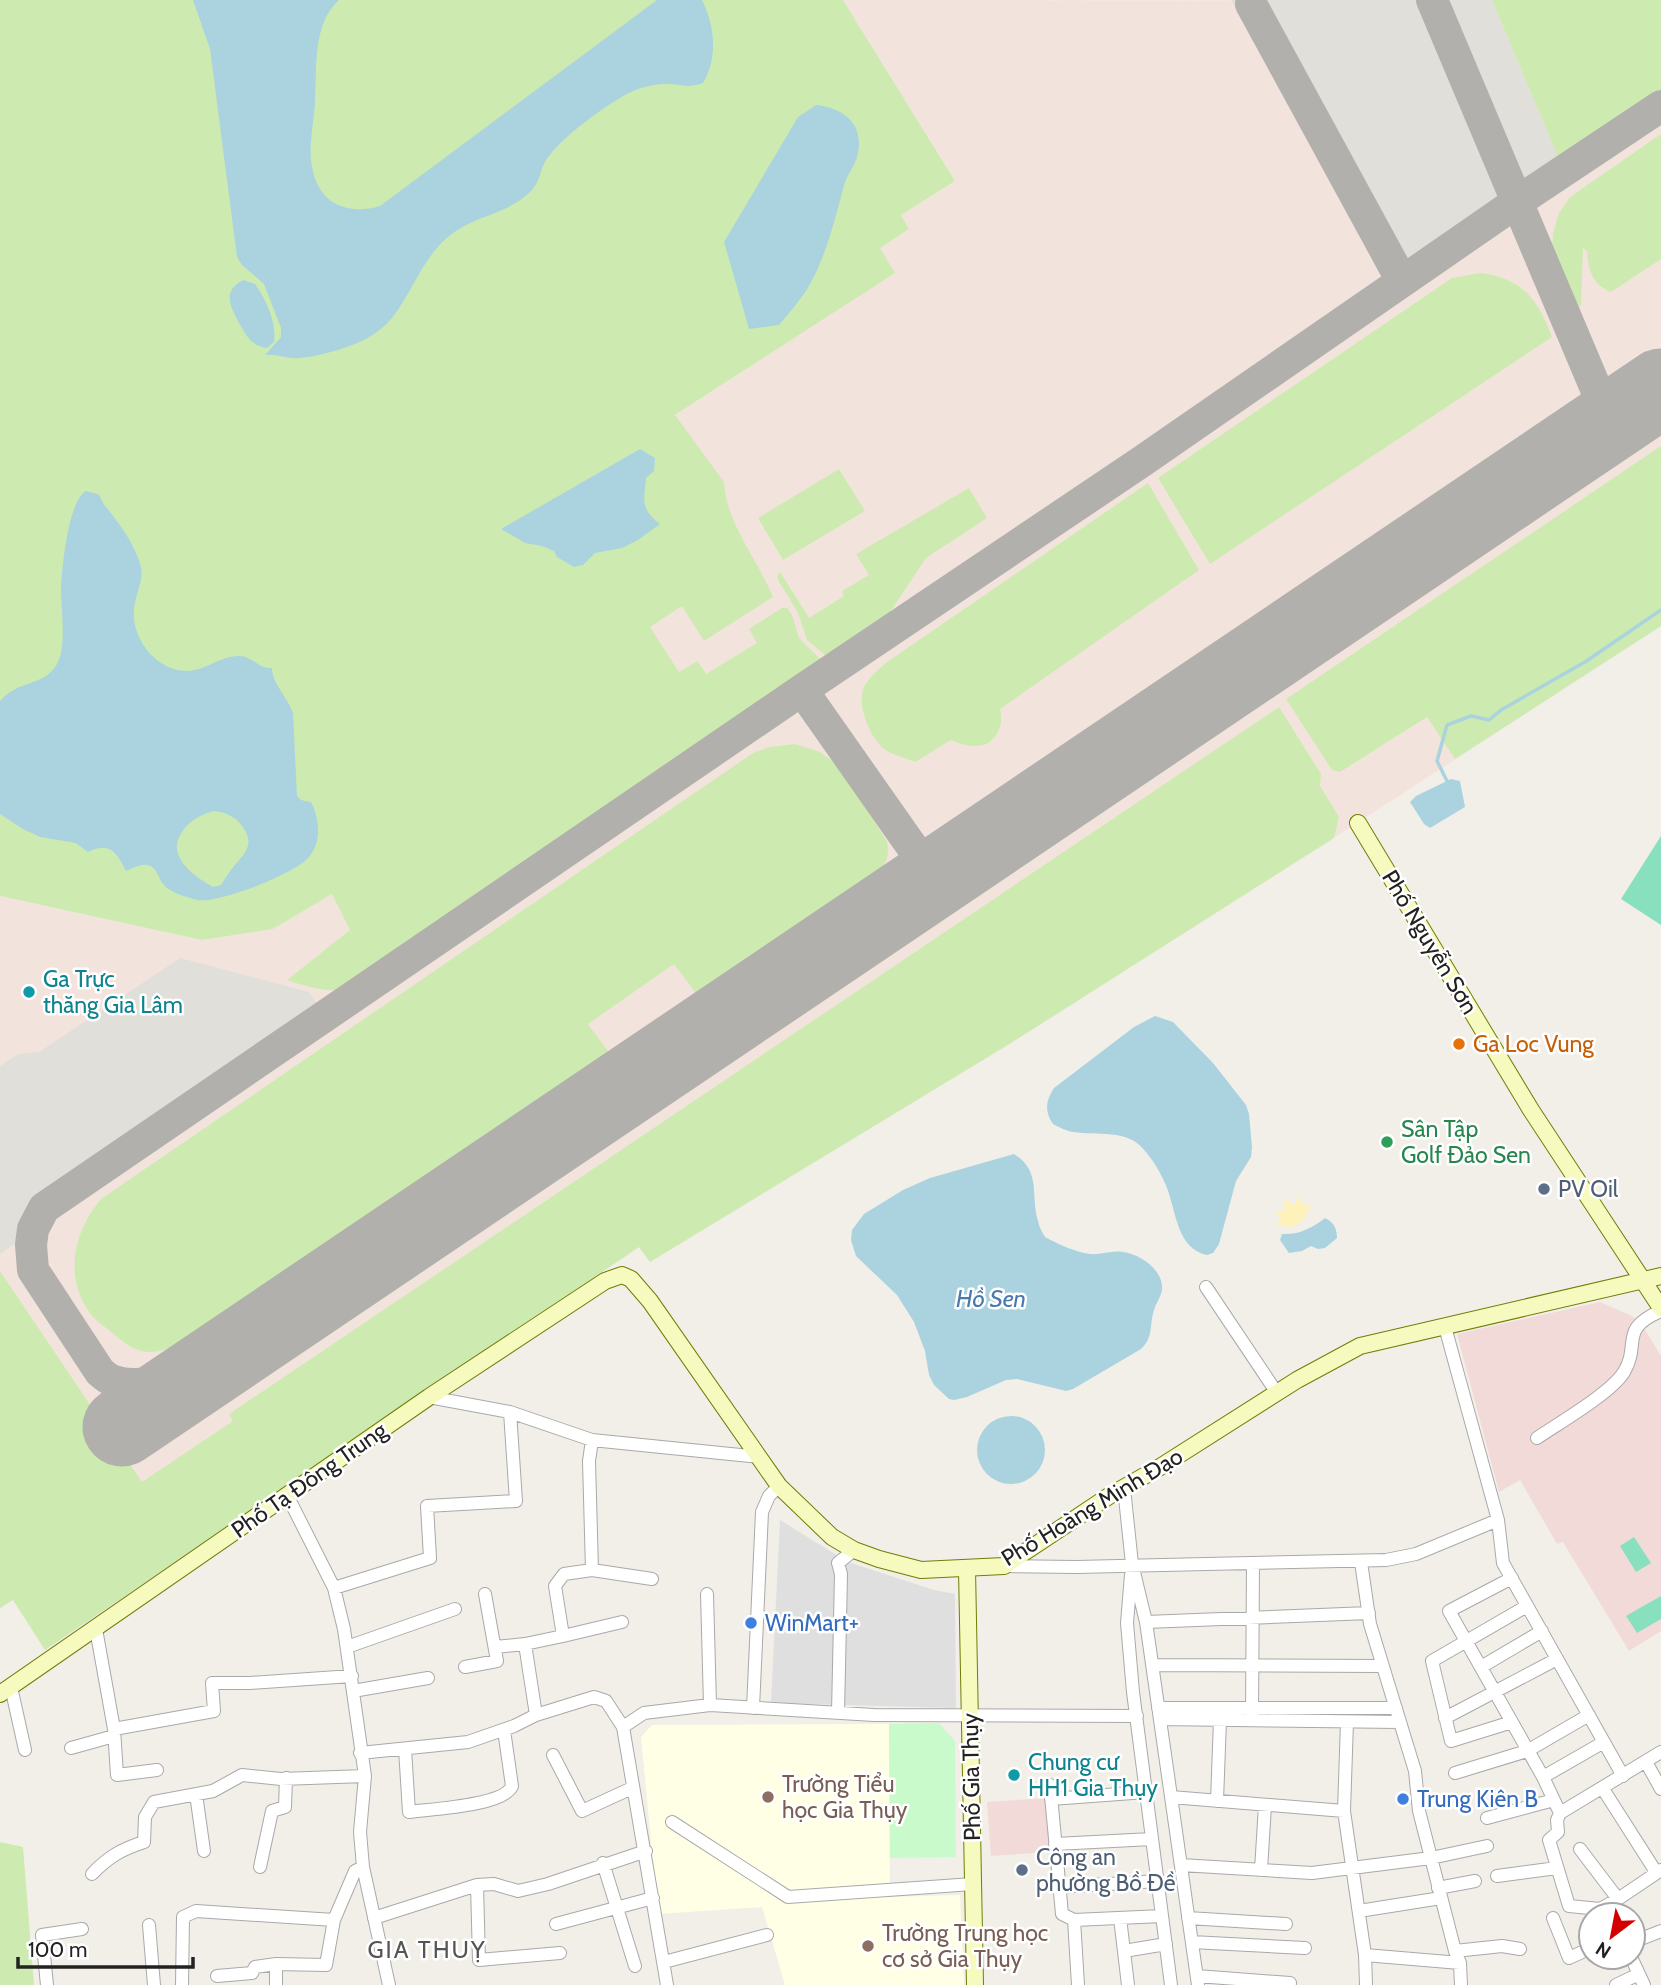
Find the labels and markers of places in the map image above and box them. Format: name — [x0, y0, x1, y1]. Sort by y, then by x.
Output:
place label: Ga Trực thăng Gia Lâm — [43, 965, 183, 1019]
marker: Ga Trực thăng Gia Lâm — [21, 984, 37, 1000]
place label: Ga Loc Vung — [1473, 1030, 1594, 1058]
marker: Ga Loc Vung — [1451, 1036, 1467, 1052]
place label: Sân Tập Golf Đảo Sen — [1401, 1115, 1531, 1169]
marker: Sân Tập Golf Đảo Sen — [1379, 1134, 1395, 1150]
place label: PV Oil — [1558, 1175, 1619, 1203]
marker: PV Oil — [1536, 1181, 1552, 1197]
place label: WinMart+ — [765, 1609, 859, 1637]
marker: WinMart+ — [743, 1615, 759, 1631]
place label: Chung cư HH1 Gia Thụy — [1028, 1748, 1158, 1802]
marker: Chung cư HH1 Gia Thụy — [1006, 1767, 1022, 1783]
place label: Trường Tiểu học Gia Thụy — [782, 1770, 908, 1824]
place label: Trung Kiên B — [1417, 1785, 1538, 1813]
marker: Trường Tiểu học Gia Thụy — [760, 1789, 776, 1805]
marker: Trung Kiên B — [1395, 1791, 1411, 1807]
place label: Công an phường Bồ Đề — [1036, 1843, 1176, 1897]
marker: Công an phường Bồ Đề — [1014, 1862, 1030, 1878]
place label: Trường Trung học cơ sở Gia Thụy — [882, 1919, 1048, 1973]
marker: Trường Trung học cơ sở Gia Thụy — [860, 1938, 876, 1954]

